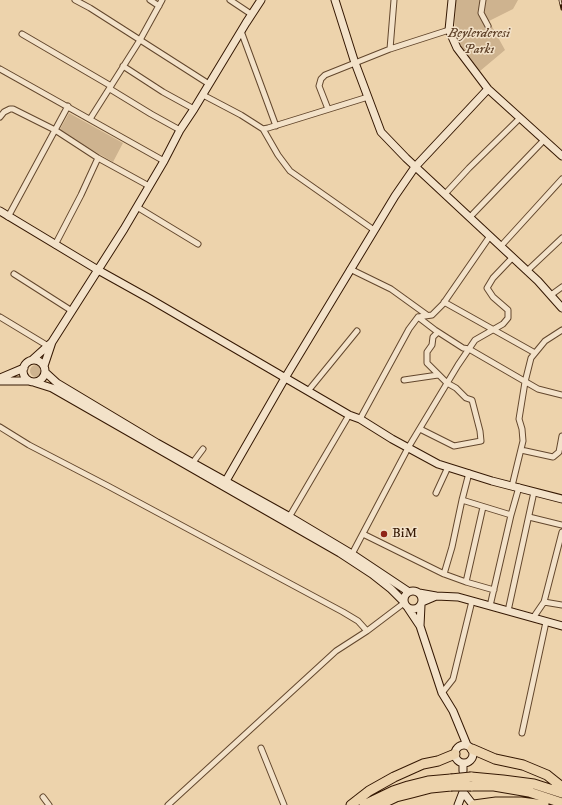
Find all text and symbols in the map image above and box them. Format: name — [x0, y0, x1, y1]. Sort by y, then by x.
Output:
park label: Beylerderesi Parkı — [448, 26, 510, 58]
place label: BiM — [392, 526, 417, 542]
marker: BiM — [379, 529, 389, 539]

